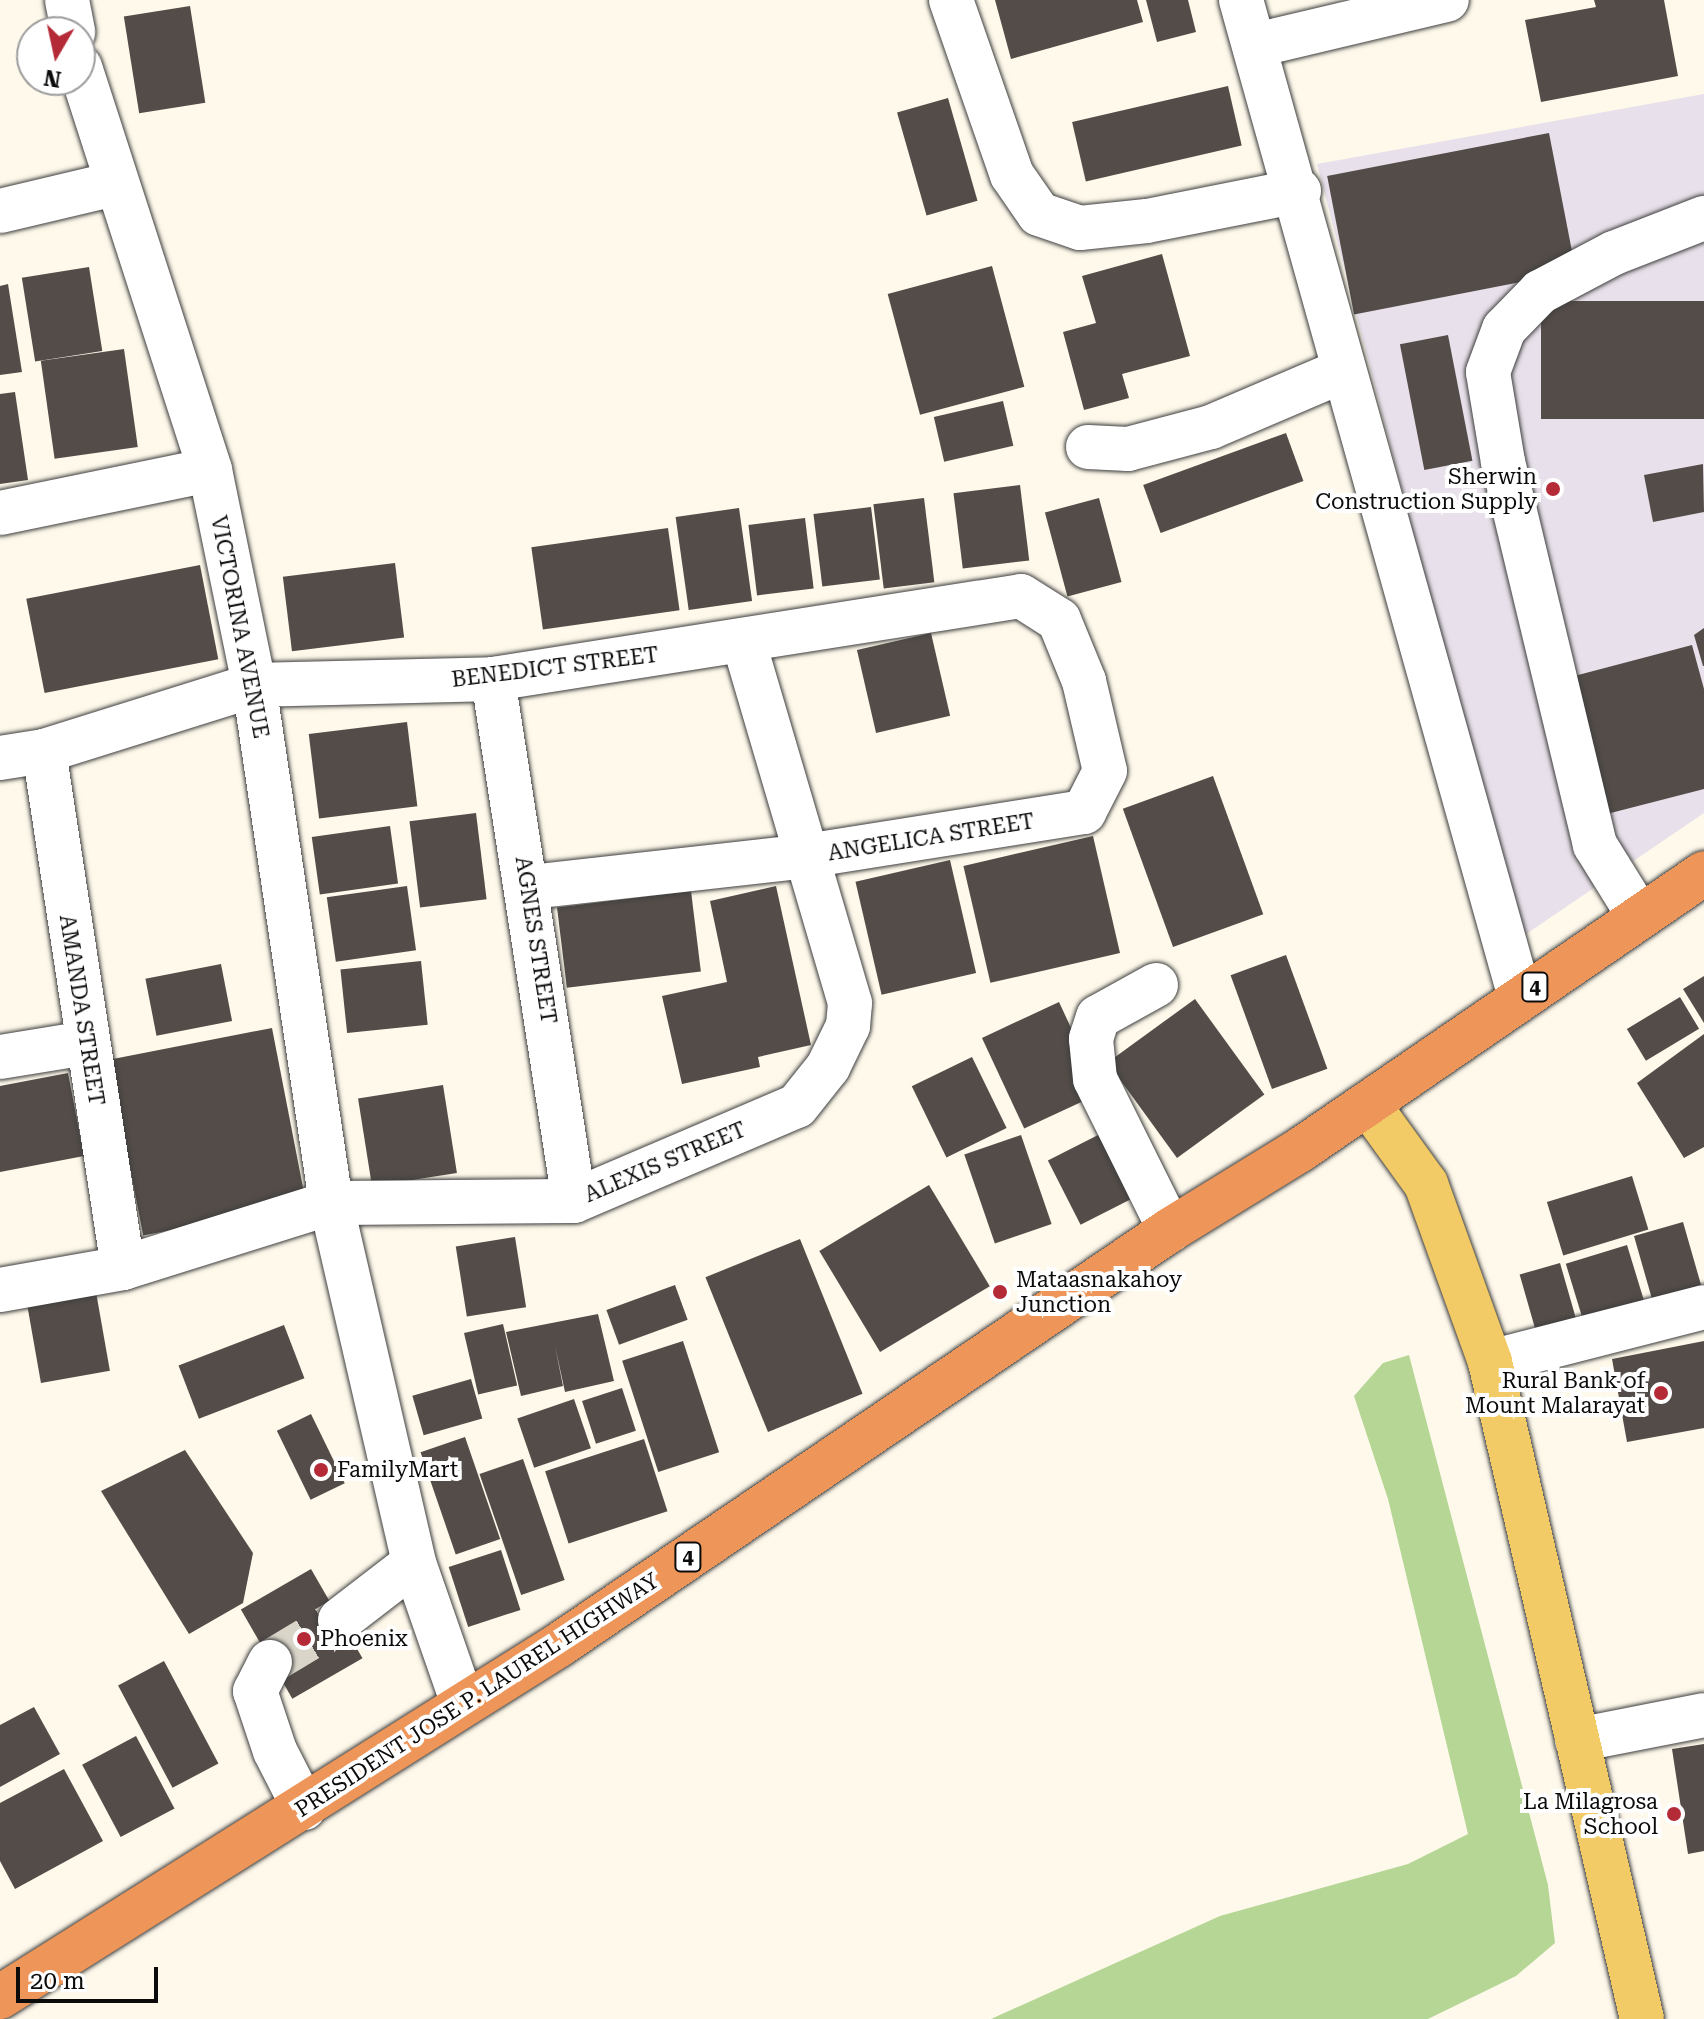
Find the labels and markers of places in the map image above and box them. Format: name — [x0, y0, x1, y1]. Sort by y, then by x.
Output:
place label: Sherwin Construction Supply — [1315, 463, 1537, 514]
marker: Sherwin Construction Supply — [1544, 480, 1562, 498]
place label: Mataasnakahoy Junction — [1016, 1266, 1182, 1318]
marker: Mataasnakahoy Junction — [991, 1283, 1009, 1301]
place label: Rural Bank of Mount Malarayat — [1465, 1367, 1645, 1418]
marker: Rural Bank of Mount Malarayat — [1652, 1384, 1670, 1402]
place label: FamilyMart — [337, 1457, 458, 1483]
marker: FamilyMart — [312, 1461, 330, 1479]
place label: Phoenix — [320, 1626, 408, 1652]
marker: Phoenix — [295, 1630, 313, 1648]
place label: La Milagrosa School — [1523, 1788, 1658, 1840]
marker: La Milagrosa School — [1665, 1805, 1683, 1823]

